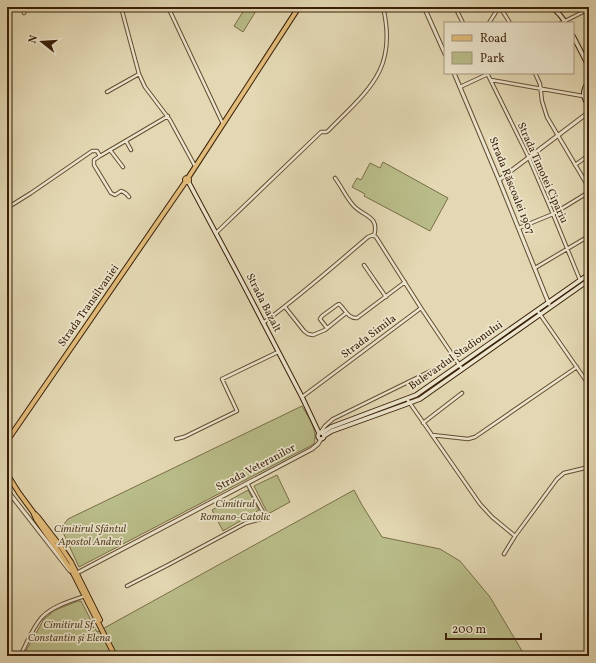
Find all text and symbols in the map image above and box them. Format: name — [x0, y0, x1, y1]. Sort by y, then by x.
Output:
north arrow — [22, 22, 62, 62]
legend — [444, 22, 574, 74]
text: Road — [480, 31, 507, 47]
text: N — [26, 33, 42, 46]
text: Park — [480, 51, 505, 67]
street label: Strada Timotei Cipariu — [513, 120, 571, 226]
street label: Strada Răscoalei 1907 — [485, 135, 537, 237]
street label: Strada Transilvaniei — [55, 262, 123, 350]
street label: Strada Bazalt — [242, 271, 284, 335]
street label: Strada Simila — [338, 311, 400, 363]
street label: Bulevardul Stadionului — [406, 318, 506, 394]
street label: Strada Veteranilor — [214, 441, 299, 495]
park label: Cimitirul Romano-Catolic — [200, 497, 270, 525]
park label: Cimitirul Sfântul Apostol Andrei — [54, 522, 127, 550]
scale bar — [446, 615, 541, 641]
park label: Cimitirul Sf. Constantin și Elena — [28, 618, 110, 646]
text: 200 m — [452, 622, 486, 638]

